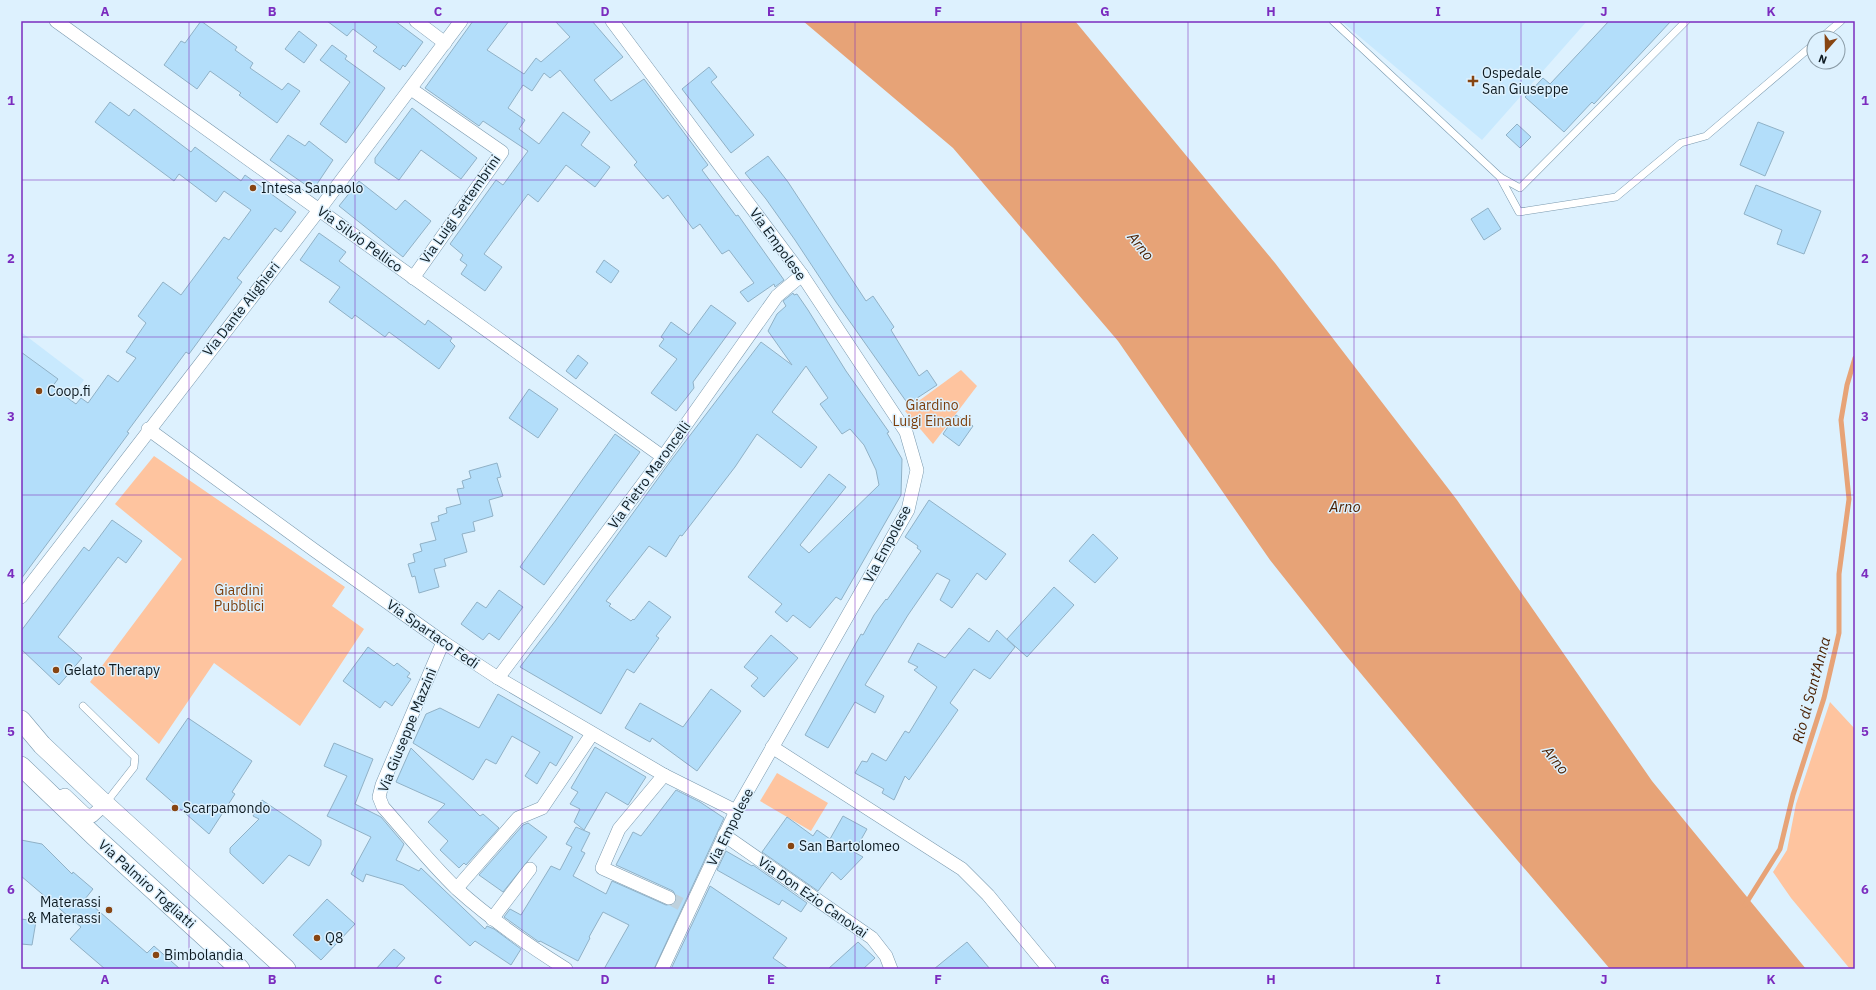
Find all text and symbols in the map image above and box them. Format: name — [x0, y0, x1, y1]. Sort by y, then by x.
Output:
text: A — [101, 3, 110, 20]
text: B — [268, 3, 277, 20]
text: C — [434, 3, 443, 20]
text: D — [600, 3, 610, 20]
text: E — [767, 3, 775, 20]
text: F — [934, 3, 942, 20]
text: G — [1100, 3, 1110, 20]
text: H — [1266, 3, 1276, 20]
text: I — [1435, 3, 1441, 20]
text: J — [1600, 3, 1608, 20]
text: K — [1766, 3, 1776, 20]
north arrow — [1806, 30, 1846, 70]
text: N — [1816, 51, 1829, 67]
place label: Ospedale San Giuseppe — [1482, 64, 1569, 98]
marker: Ospedale San Giuseppe — [1467, 75, 1479, 87]
text: 1 — [7, 92, 15, 109]
text: 1 — [1861, 92, 1869, 109]
street label: Via Luigi Settembrini — [416, 151, 504, 267]
place label: Intesa Sanpaolo — [261, 179, 363, 197]
marker: Intesa Sanpaolo — [248, 183, 258, 193]
street label: Via Silvio Pellico — [314, 202, 406, 276]
street label: Via Empolese — [746, 204, 810, 284]
water label: Arno — [1123, 227, 1158, 264]
text: 2 — [7, 250, 15, 267]
text: 2 — [1861, 250, 1869, 267]
street label: Via Dante Alighieri — [199, 258, 283, 360]
place label: Coop.fi — [47, 382, 91, 400]
marker: Coop.fi — [34, 386, 44, 396]
park label: Giardino Luigi Einaudi — [892, 396, 972, 430]
text: 3 — [7, 408, 15, 425]
text: 3 — [1861, 408, 1869, 425]
street label: Via Pietro Maroncelli — [604, 418, 694, 532]
water label: Arno — [1328, 497, 1361, 516]
street label: Via Empolese — [859, 502, 915, 586]
text: 4 — [7, 565, 15, 582]
text: 4 — [1861, 565, 1869, 582]
park label: Giardini Pubblici — [214, 581, 264, 615]
street label: Via Spartaco Fedi — [383, 595, 483, 673]
water label: Rio di Sant'Anna — [1788, 634, 1834, 745]
place label: Gelato Therapy — [64, 661, 160, 679]
marker: Gelato Therapy — [51, 665, 61, 675]
street label: Via Giuseppe Mazzini — [374, 665, 440, 795]
text: 5 — [7, 723, 15, 740]
text: 5 — [1861, 723, 1869, 740]
water label: Arno — [1538, 741, 1573, 778]
street label: Via Empolese — [703, 785, 757, 869]
place label: Scarpamondo — [183, 799, 271, 817]
marker: Scarpamondo — [170, 803, 180, 813]
street label: Via Palmiro Togliatti — [95, 836, 199, 932]
place label: San Bartolomeo — [799, 837, 900, 855]
marker: San Bartolomeo — [786, 841, 796, 851]
street label: Via Don Ezio Canovai — [755, 852, 871, 942]
text: 6 — [7, 881, 15, 898]
text: 6 — [1861, 881, 1869, 898]
place label: Materassi & Materassi — [27, 893, 101, 927]
marker: Materassi & Materassi — [104, 905, 114, 915]
place label: Q8 — [325, 929, 343, 947]
marker: Q8 — [312, 933, 322, 943]
place label: Bimbolandia — [164, 946, 244, 964]
marker: Bimbolandia — [151, 950, 161, 960]
text: A — [101, 971, 110, 988]
text: B — [268, 971, 277, 988]
text: C — [434, 971, 443, 988]
text: D — [600, 971, 610, 988]
text: E — [767, 971, 775, 988]
text: F — [934, 971, 942, 988]
text: G — [1100, 971, 1110, 988]
text: H — [1266, 971, 1276, 988]
text: I — [1435, 971, 1441, 988]
text: J — [1600, 971, 1608, 988]
text: K — [1766, 971, 1776, 988]

